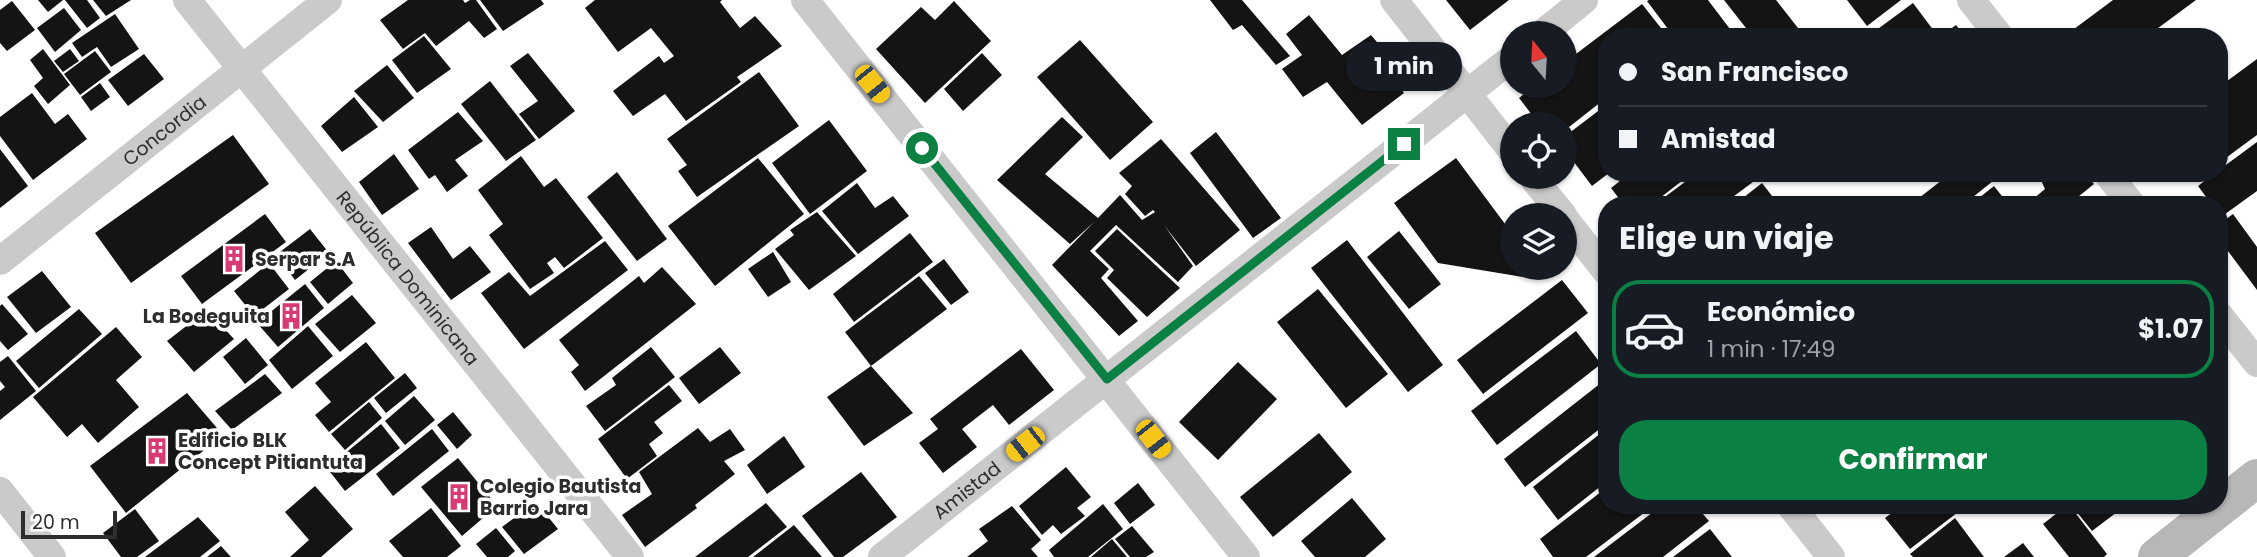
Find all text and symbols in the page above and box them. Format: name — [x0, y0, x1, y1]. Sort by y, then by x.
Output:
north arrow — [1500, 21, 1577, 98]
map controls — [1500, 21, 1577, 280]
callout: 1 min — [1346, 43, 1462, 92]
text: 1 min — [1374, 50, 1434, 82]
text: San Francisco — [1661, 54, 1848, 90]
car — [851, 61, 894, 107]
street label: Concordia — [117, 89, 212, 172]
button: locate — [1500, 112, 1577, 189]
text: Amistad — [1661, 121, 1776, 157]
route end — [1388, 128, 1420, 160]
route start — [906, 132, 938, 164]
street label: República Dominicana — [330, 185, 485, 371]
button: layers — [1500, 203, 1577, 280]
text: Elige un viaje — [1619, 215, 1834, 260]
building icon: Serpar S.A — [219, 244, 249, 274]
place label: Serpar S.A — [255, 246, 356, 273]
text: Económico — [1707, 294, 1855, 330]
icon: car — [1623, 298, 1686, 361]
building icon: La Bodeguita — [276, 301, 306, 331]
place label: La Bodeguita — [143, 303, 270, 330]
text: $1.07 — [2138, 311, 2203, 347]
text: 1 min · 17:49 — [1707, 333, 1836, 365]
car — [1132, 416, 1175, 462]
button: Confirmar — [1619, 420, 2207, 500]
car — [1002, 423, 1049, 465]
place label: Edificio BLK Concept Pitiantuta — [178, 427, 363, 476]
building icon: Edificio BLK Concept Pitiantuta — [142, 436, 172, 466]
street label: Amistad — [927, 455, 1007, 526]
place label: Colegio Bautista Barrio Jara — [480, 473, 641, 522]
building icon: Colegio Bautista Barrio Jara — [444, 482, 474, 512]
scale bar — [21, 508, 117, 540]
text: 20 m — [32, 509, 80, 536]

